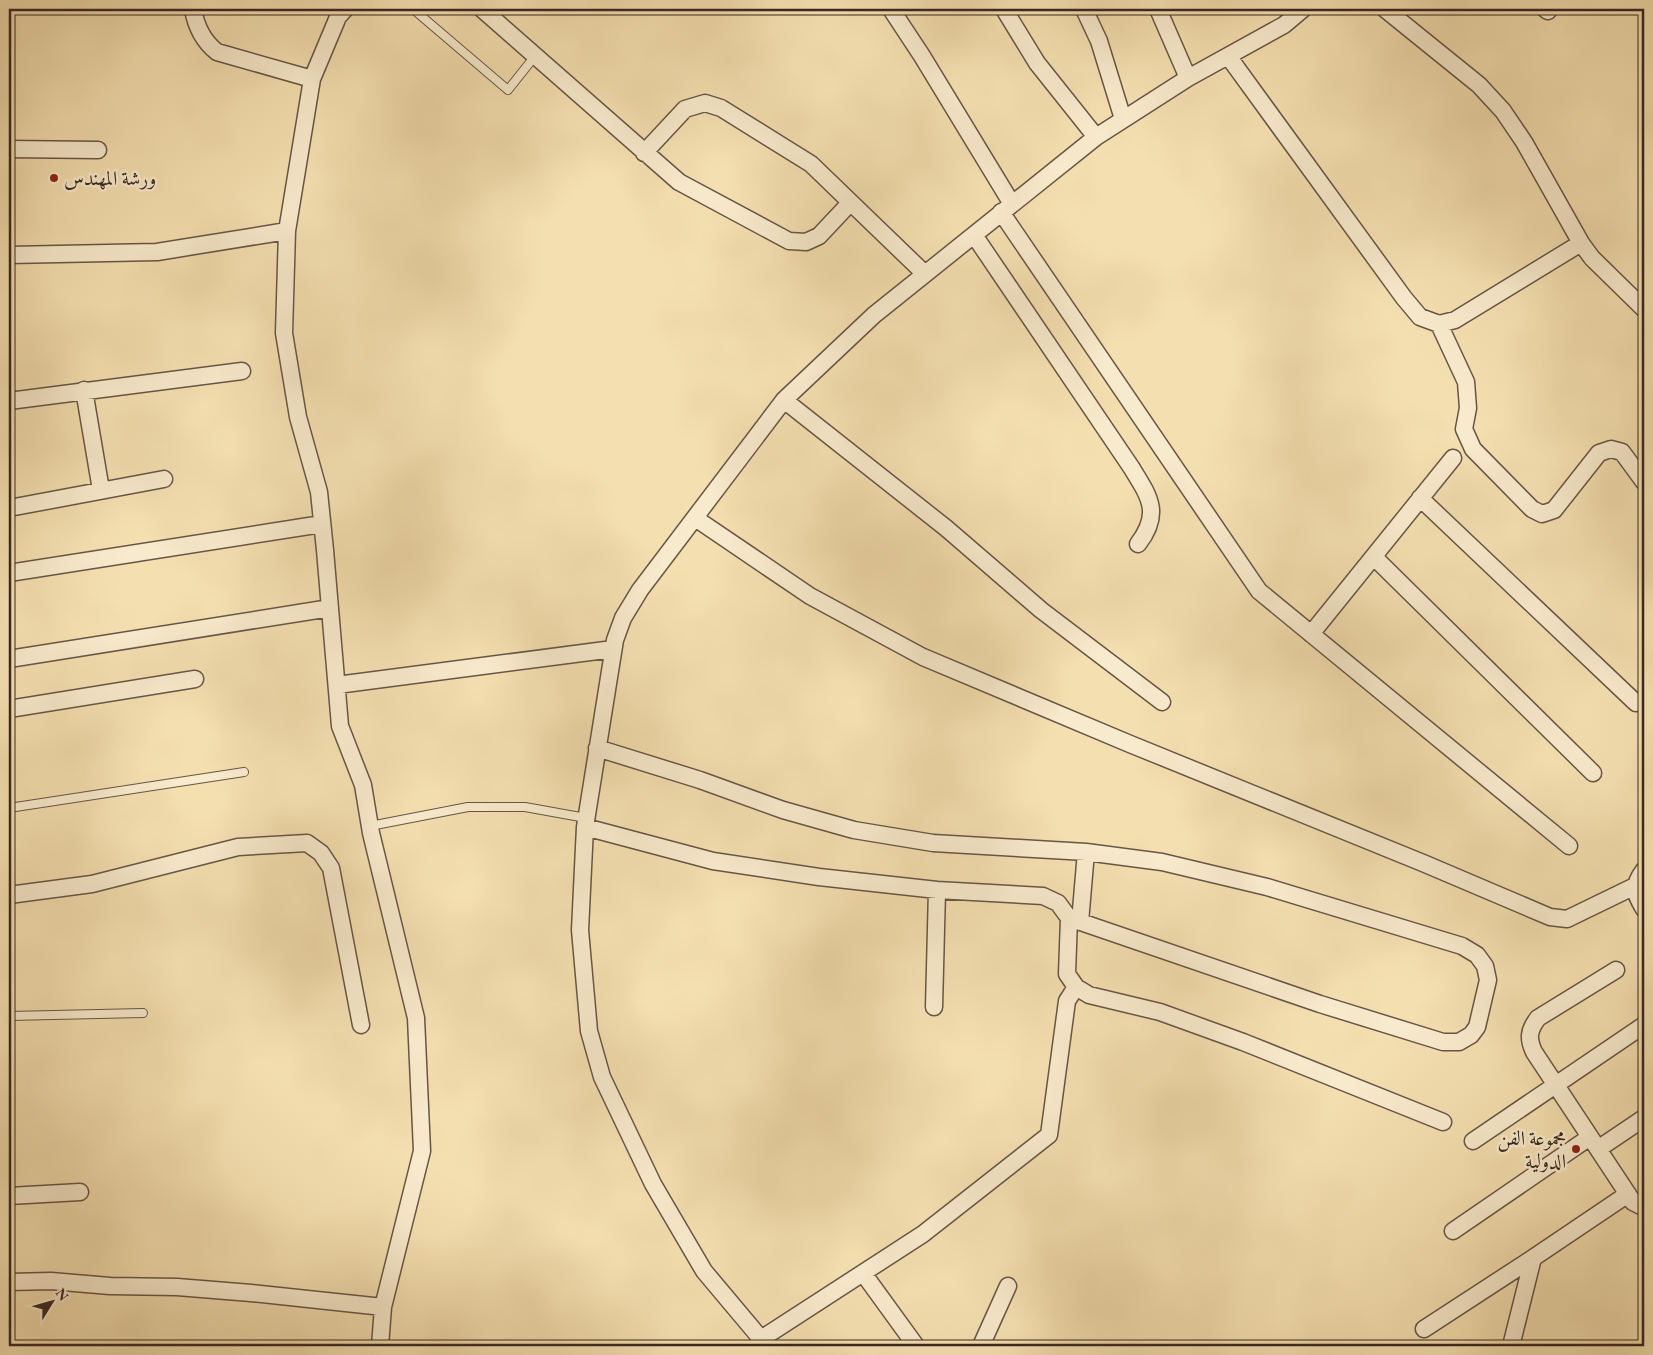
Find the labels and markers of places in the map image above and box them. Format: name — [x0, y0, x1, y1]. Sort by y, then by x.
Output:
place label: ورشة المهندس — [64, 165, 156, 191]
marker: ورشة المهندس — [48, 172, 60, 184]
place label: مجموعة الفن الدولية — [1497, 1125, 1566, 1174]
marker: مجموعة الفن الدولية — [1570, 1143, 1582, 1155]

